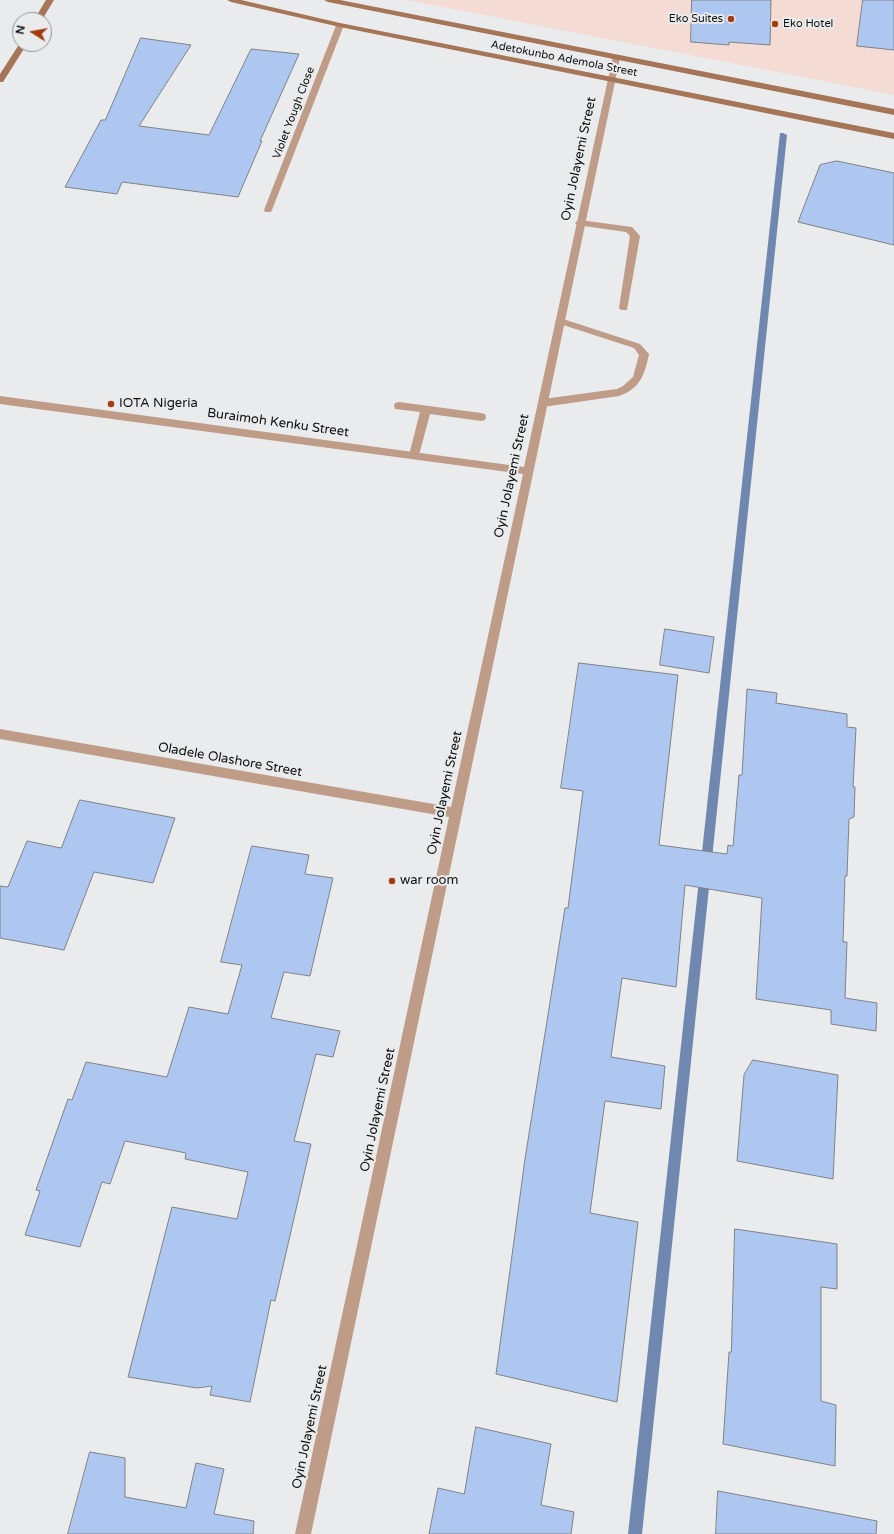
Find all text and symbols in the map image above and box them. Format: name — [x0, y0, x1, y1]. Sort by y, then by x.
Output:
north arrow — [12, 12, 52, 52]
place label: Eko Suites — [669, 12, 723, 26]
marker: Eko Suites — [726, 14, 736, 24]
place label: Eko Hotel — [783, 17, 833, 31]
marker: Eko Hotel — [770, 19, 780, 29]
text: N — [13, 24, 28, 35]
street label: Adetokunbo Ademola Street — [490, 38, 638, 80]
street label: Violet Yough Close — [270, 65, 318, 161]
street label: Oyin Jolayemi Street — [558, 96, 600, 222]
place label: IOTA Nigeria — [119, 396, 198, 412]
marker: IOTA Nigeria — [106, 399, 116, 409]
street label: Buraimoh Kenku Street — [206, 405, 350, 441]
street label: Oyin Jolayemi Street — [491, 413, 533, 539]
street label: Oyin Jolayemi Street — [424, 730, 466, 856]
street label: Oladele Olashore Street — [157, 740, 303, 780]
place label: war room — [400, 873, 458, 889]
marker: war room — [387, 876, 397, 886]
street label: Oyin Jolayemi Street — [357, 1047, 399, 1173]
street label: Oyin Jolayemi Street — [289, 1364, 331, 1490]

